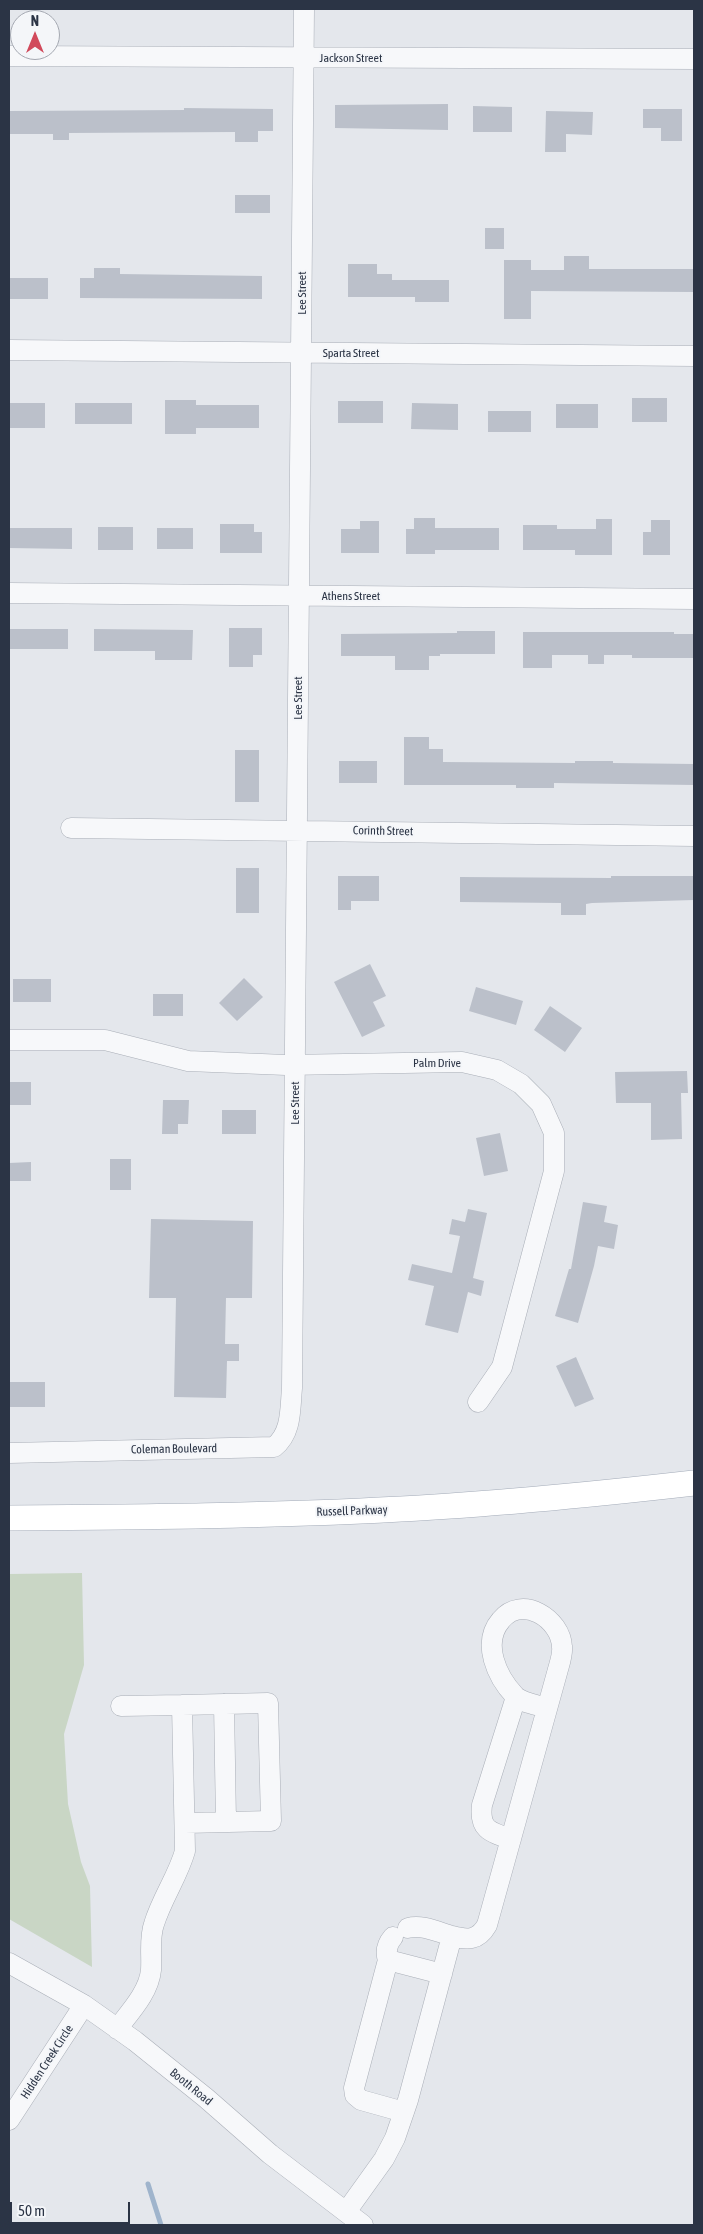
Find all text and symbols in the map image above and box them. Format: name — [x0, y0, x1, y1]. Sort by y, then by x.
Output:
north arrow — [10, 10, 60, 60]
text: N — [31, 13, 39, 29]
street label: Jackson Street — [320, 51, 382, 65]
street label: Lee Street — [295, 271, 309, 315]
street label: Sparta Street — [323, 346, 379, 360]
street label: Athens Street — [322, 589, 380, 603]
street label: Lee Street — [291, 676, 305, 720]
street label: Corinth Street — [353, 823, 413, 839]
street label: Palm Drive — [413, 1056, 461, 1070]
street label: Lee Street — [288, 1081, 302, 1125]
street label: Coleman Boulevard — [131, 1441, 217, 1457]
street label: Russell Parkway — [316, 1503, 388, 1519]
street label: Hidden Creek Circle — [18, 2022, 76, 2102]
street label: Booth Road — [167, 2065, 215, 2109]
scale bar — [12, 2192, 132, 2224]
text: 50 m — [18, 2202, 45, 2219]

